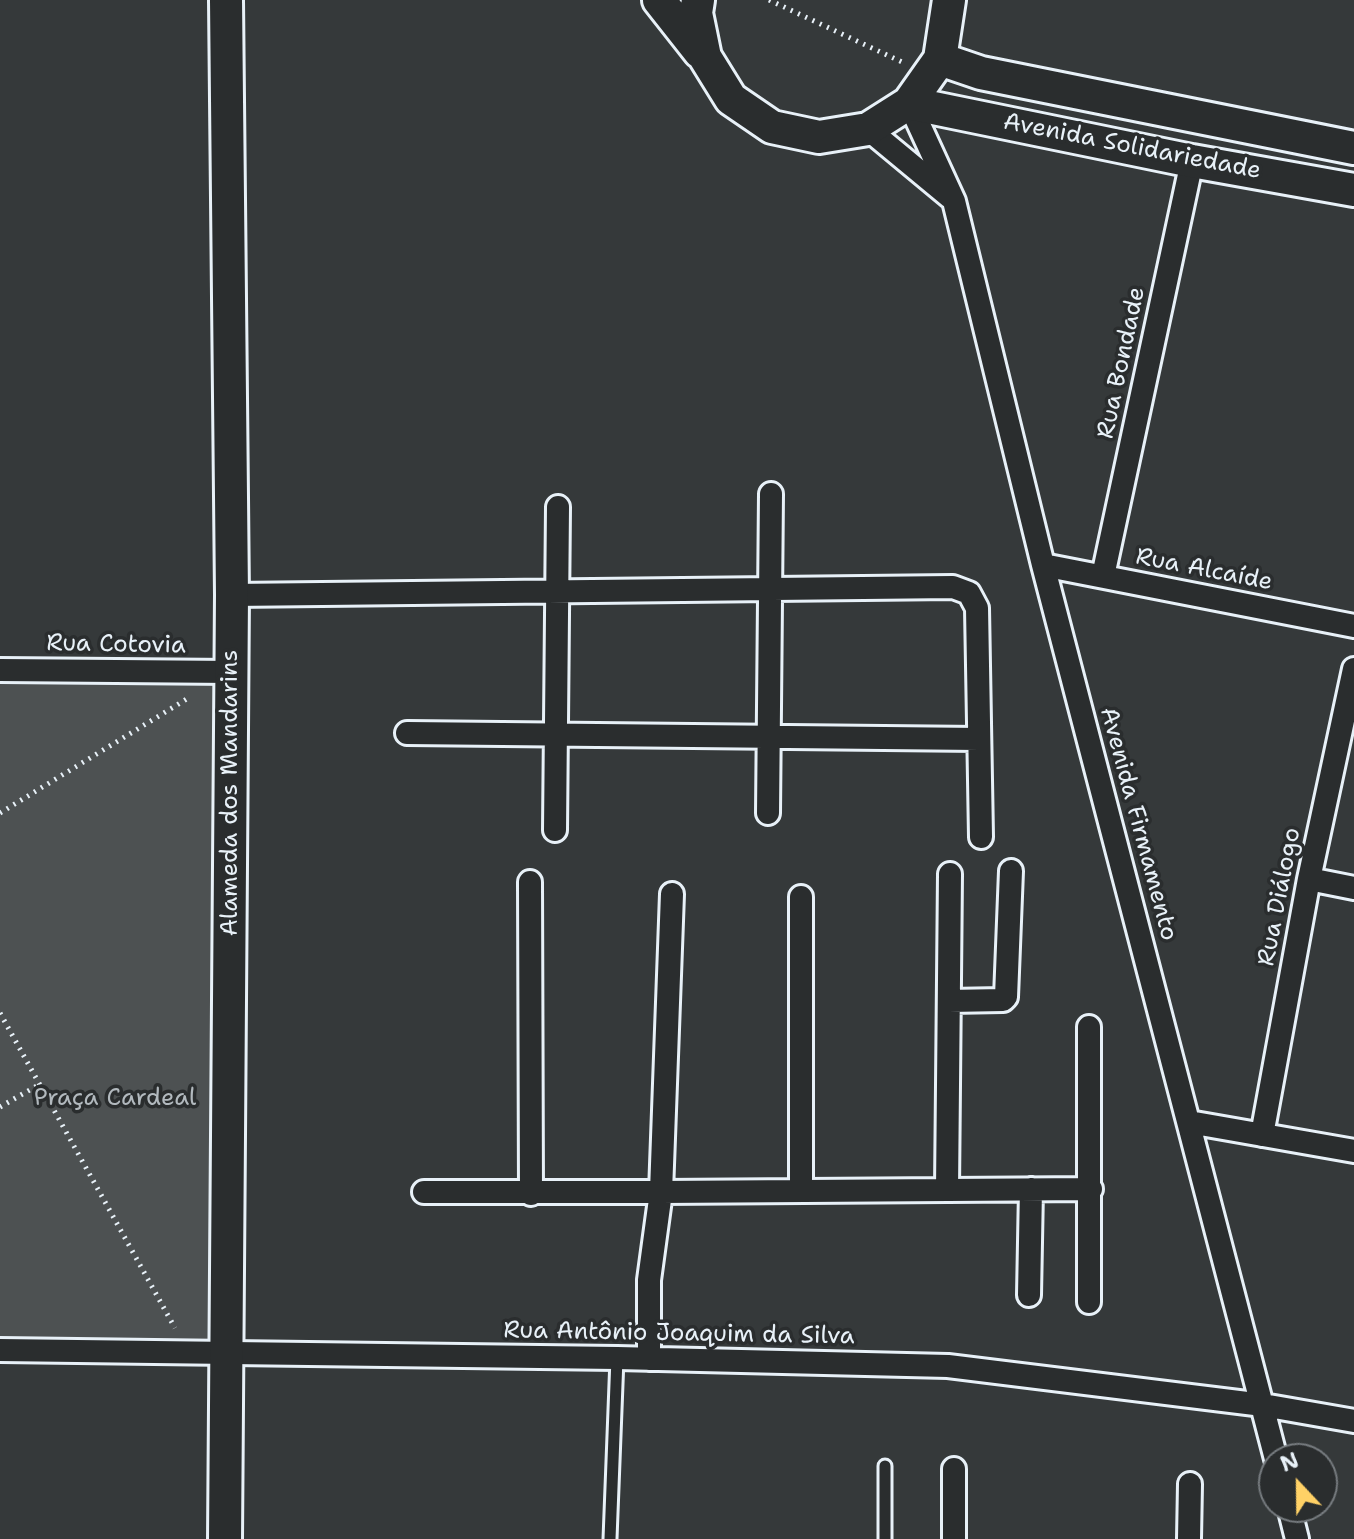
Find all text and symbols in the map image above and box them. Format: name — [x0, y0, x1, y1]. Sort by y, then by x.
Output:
street label: Avenida Solidariedade — [1001, 108, 1263, 186]
street label: Rua Bondade — [1092, 284, 1152, 442]
street label: Rua Alcaíde — [1133, 543, 1275, 597]
street label: Rua Cotovia — [46, 629, 186, 661]
street label: Alameda dos Mandarins — [217, 650, 245, 936]
street label: Avenida Firmamento — [1093, 704, 1183, 944]
street label: Rua Diálogo — [1252, 825, 1308, 969]
park label: Praça Cardeal — [34, 1085, 196, 1113]
street label: Rua Antônio Joaquim da Silva — [503, 1317, 855, 1351]
north arrow — [1258, 1443, 1338, 1523]
text: N — [1276, 1445, 1303, 1479]

